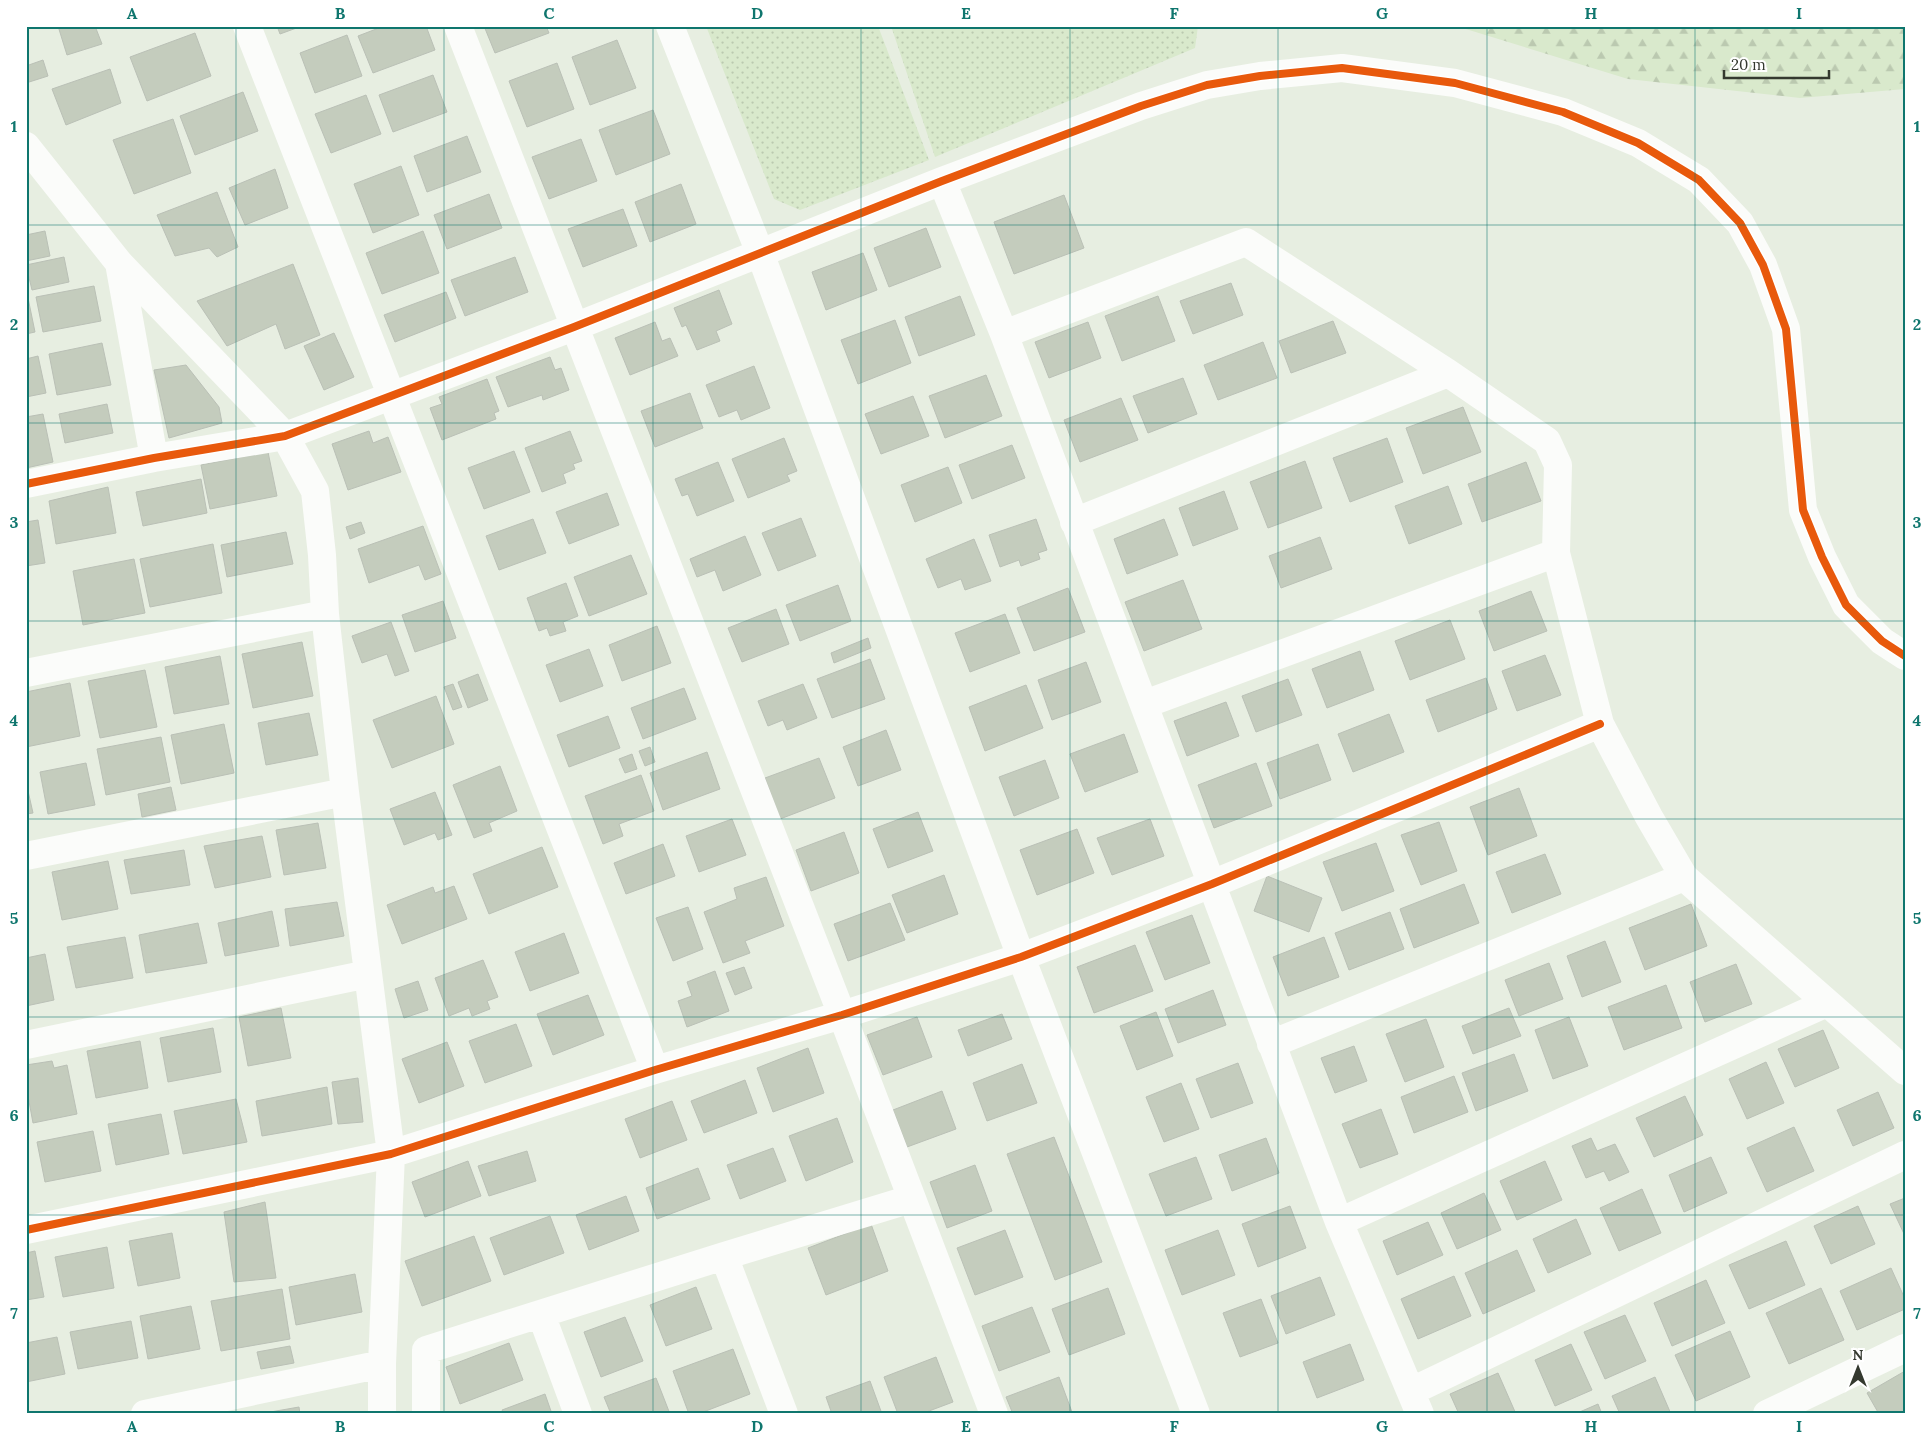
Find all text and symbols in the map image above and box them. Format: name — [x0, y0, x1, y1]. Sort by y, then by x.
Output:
text: A — [127, 3, 138, 23]
text: B — [335, 3, 346, 23]
text: C — [543, 3, 555, 23]
text: D — [751, 3, 763, 23]
text: E — [961, 3, 971, 23]
text: F — [1169, 3, 1179, 23]
text: G — [1376, 3, 1388, 23]
text: H — [1585, 3, 1598, 23]
text: I — [1796, 3, 1802, 23]
scale bar — [1724, 48, 1828, 80]
text: 20 m — [1731, 55, 1766, 74]
text: 1 — [11, 116, 17, 136]
text: 1 — [1914, 116, 1920, 136]
text: 2 — [10, 314, 18, 334]
text: 2 — [1913, 314, 1921, 334]
text: 3 — [10, 512, 19, 532]
text: 3 — [1913, 512, 1922, 532]
text: 4 — [10, 710, 19, 730]
text: 4 — [1913, 710, 1922, 730]
text: 5 — [10, 908, 19, 928]
text: 5 — [1913, 908, 1922, 928]
text: 6 — [9, 1105, 19, 1125]
text: 6 — [1912, 1105, 1922, 1125]
text: 7 — [10, 1303, 18, 1323]
text: 7 — [1913, 1303, 1921, 1323]
north arrow — [1834, 1342, 1884, 1392]
text: N — [1853, 1346, 1864, 1364]
text: A — [127, 1416, 138, 1436]
text: B — [335, 1416, 346, 1436]
text: C — [543, 1416, 555, 1436]
text: D — [751, 1416, 763, 1436]
text: E — [961, 1416, 971, 1436]
text: F — [1169, 1416, 1179, 1436]
text: G — [1376, 1416, 1388, 1436]
text: H — [1585, 1416, 1598, 1436]
text: I — [1796, 1416, 1802, 1436]

